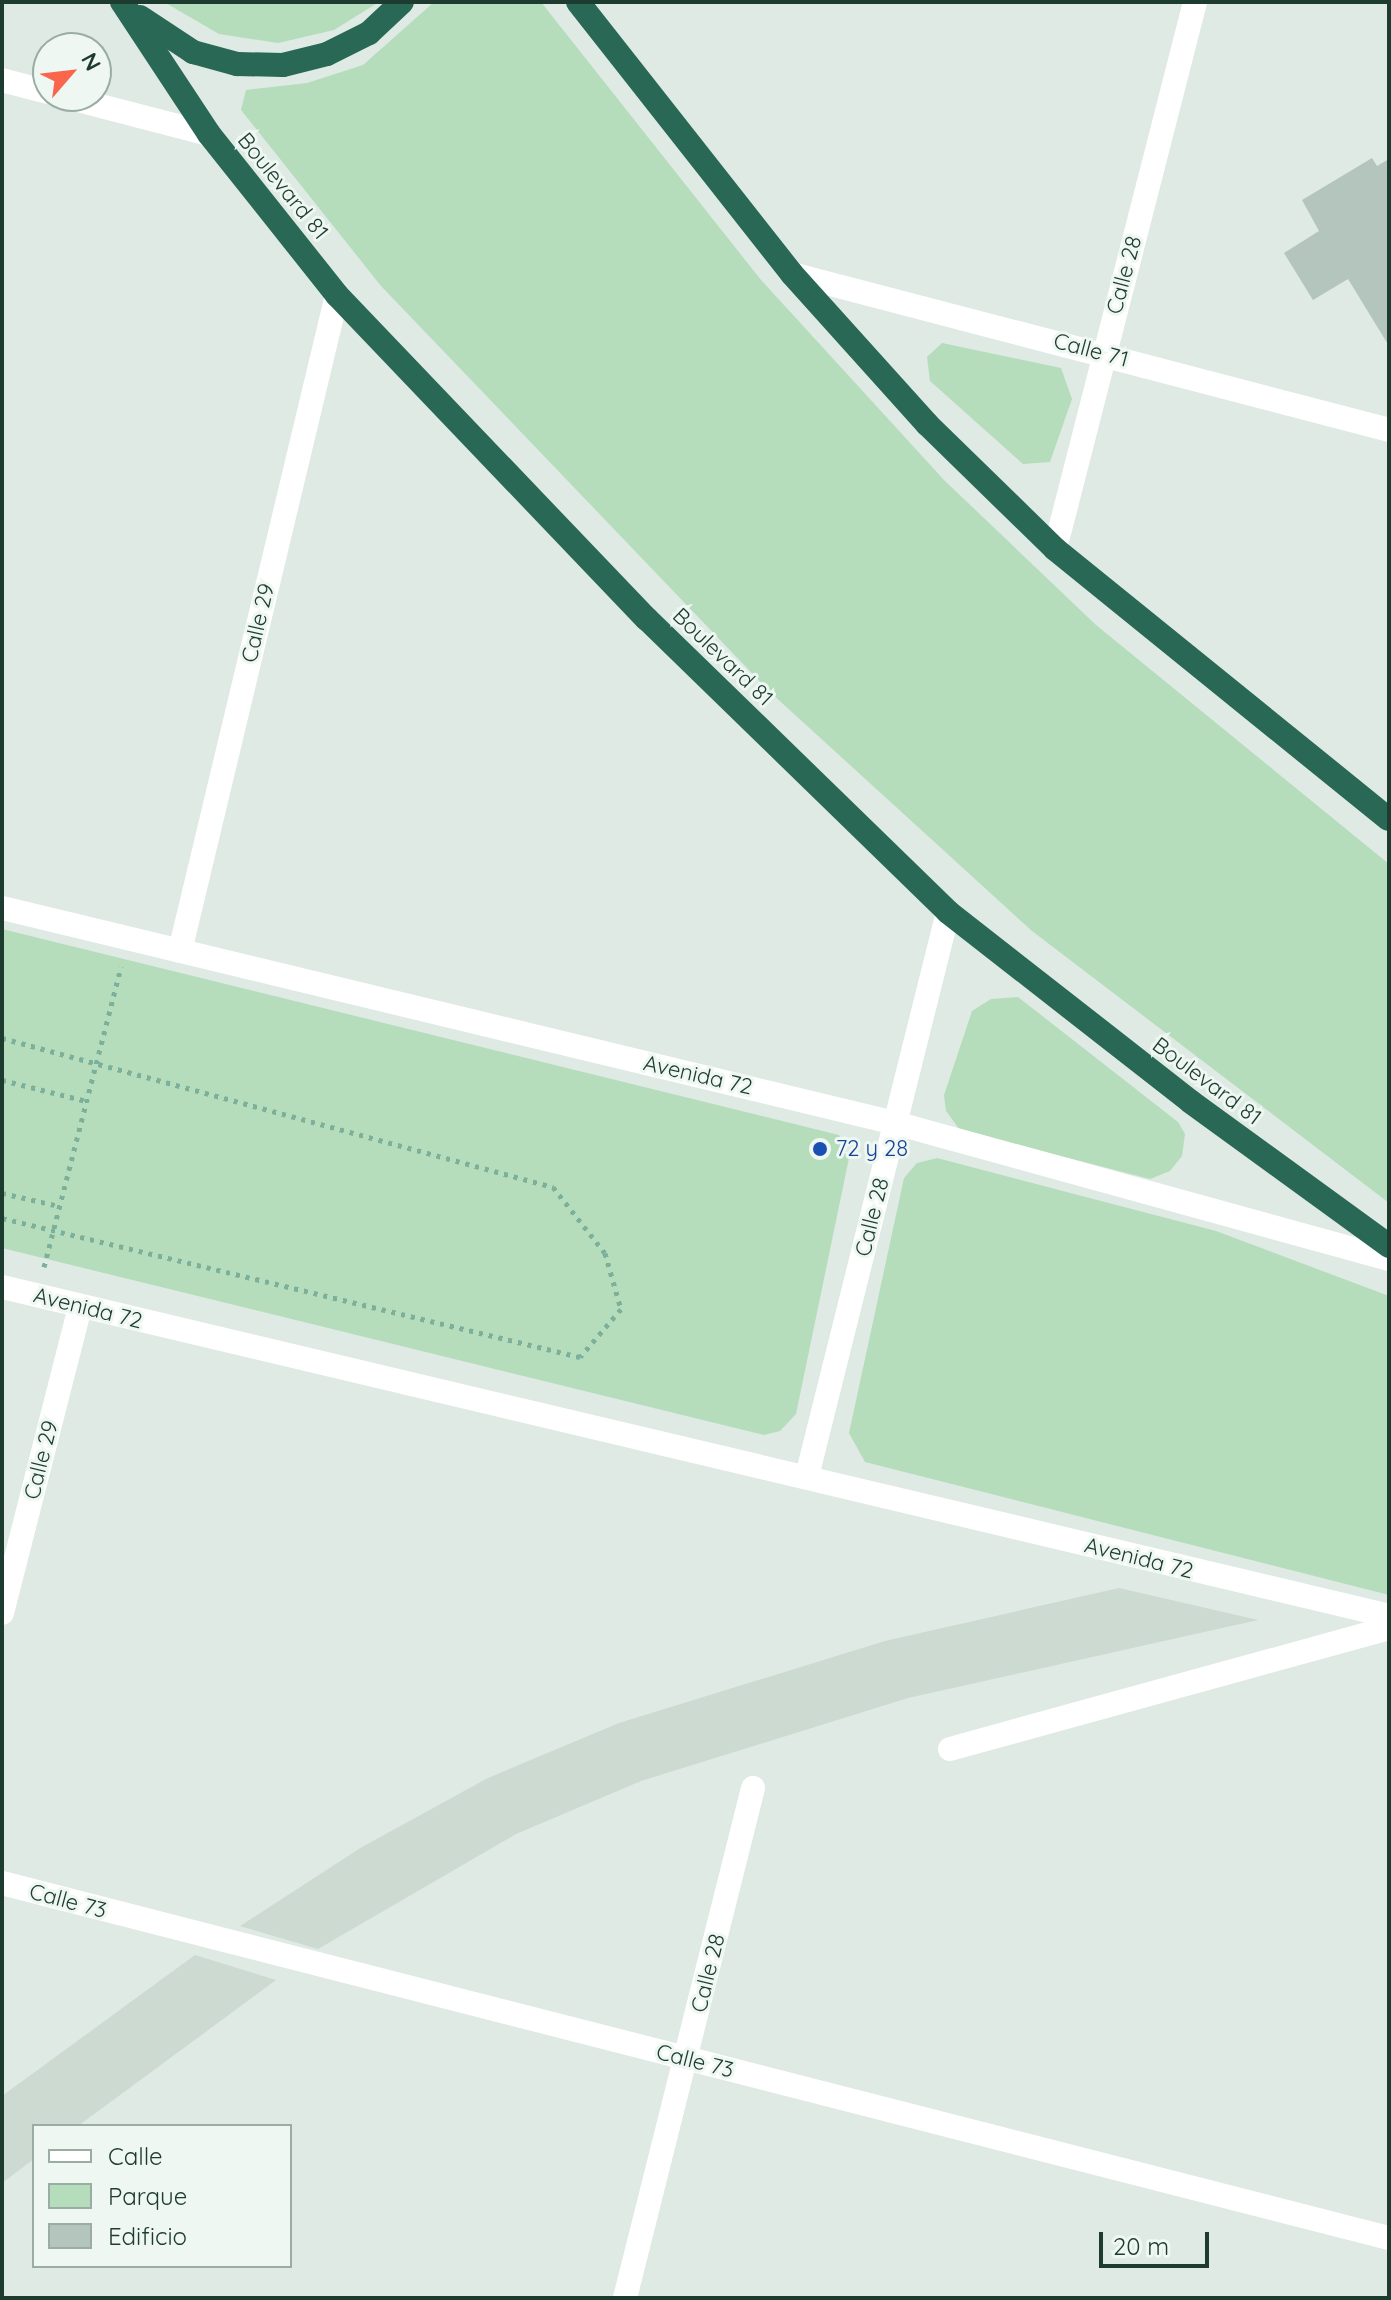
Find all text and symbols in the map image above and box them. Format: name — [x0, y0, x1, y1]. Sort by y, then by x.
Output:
north arrow — [32, 32, 112, 112]
text: N — [75, 48, 108, 75]
street label: Boulevard 81 — [232, 127, 334, 245]
street label: Calle 28 — [1101, 233, 1147, 317]
street label: Calle 71 — [1051, 327, 1131, 373]
street label: Calle 29 — [236, 581, 280, 665]
street label: Boulevard 81 — [667, 603, 779, 711]
street label: Boulevard 81 — [1147, 1031, 1267, 1131]
street label: Avenida 72 — [641, 1050, 755, 1100]
place label: 72 y 28 — [836, 1136, 908, 1162]
marker: 72 y 28 — [811, 1140, 829, 1158]
street label: Calle 28 — [850, 1175, 894, 1259]
street label: Avenida 72 — [31, 1282, 145, 1334]
street label: Calle 29 — [18, 1418, 64, 1502]
street label: Avenida 72 — [1082, 1532, 1196, 1584]
street label: Calle 73 — [27, 1878, 109, 1924]
street label: Calle 28 — [686, 1931, 730, 2015]
street label: Calle 73 — [654, 2039, 736, 2083]
legend — [32, 2124, 292, 2268]
text: Calle — [108, 2141, 163, 2171]
text: Parque — [108, 2181, 187, 2211]
scale bar — [1103, 2216, 1213, 2266]
text: Edificio — [108, 2221, 187, 2251]
text: 20 m — [1113, 2231, 1169, 2261]

